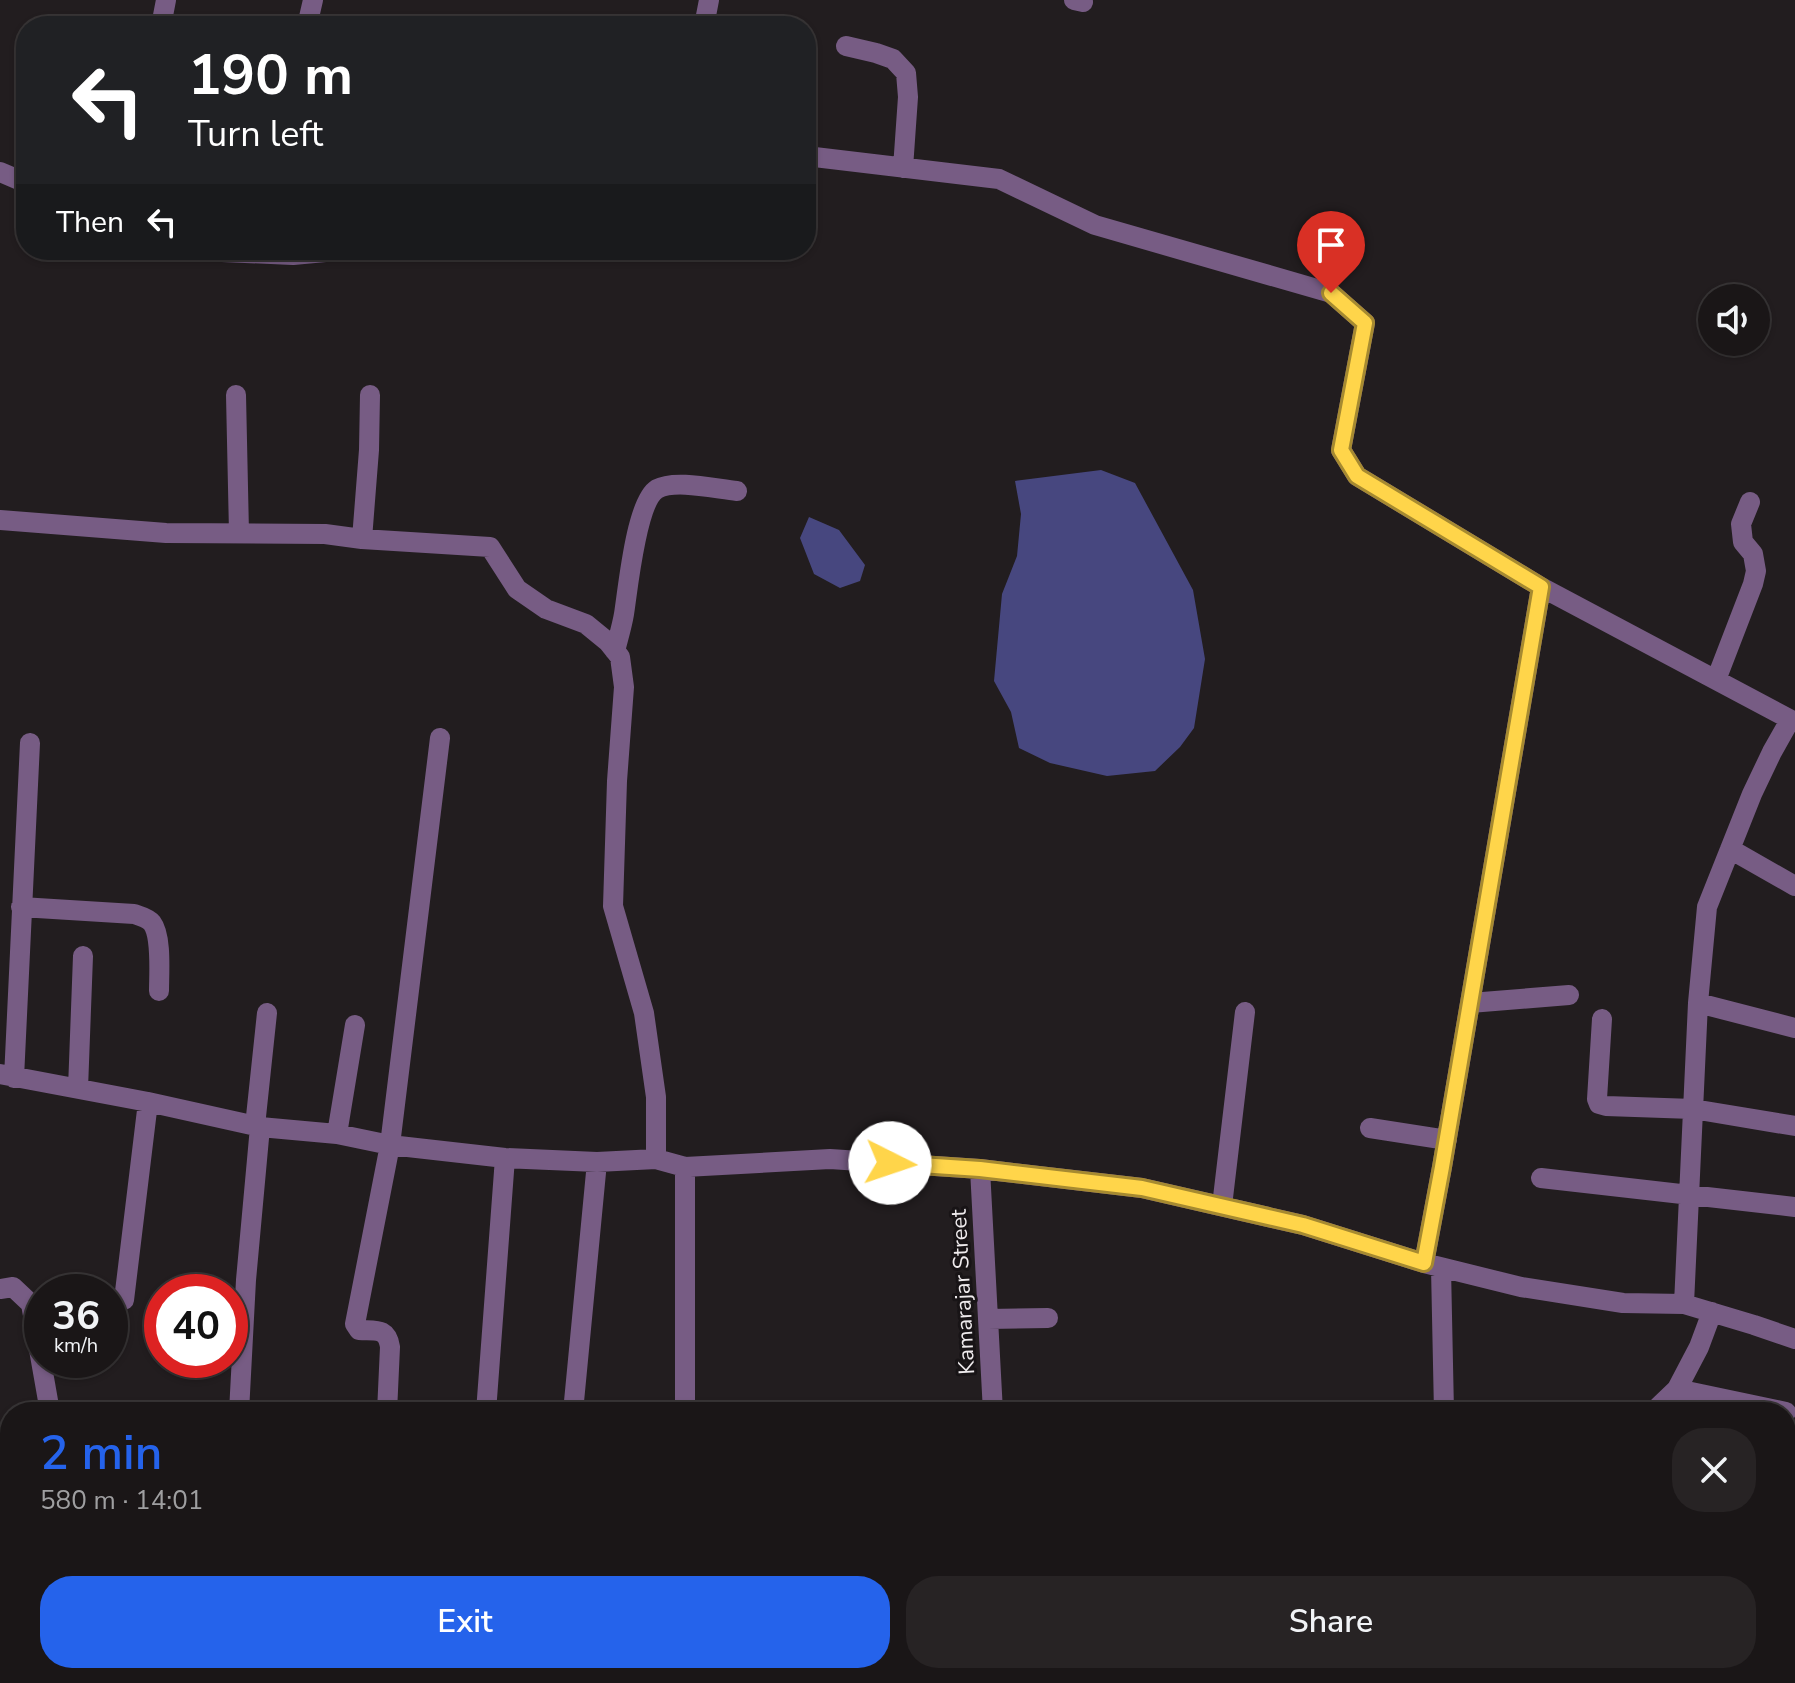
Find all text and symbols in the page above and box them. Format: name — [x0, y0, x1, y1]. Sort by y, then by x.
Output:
text: 190 m — [188, 37, 353, 114]
icon: left — [56, 48, 160, 152]
text: Turn left — [188, 110, 323, 159]
icon: left — [140, 200, 184, 244]
text: Then — [56, 202, 124, 243]
pin — [1297, 211, 1365, 293]
icon: arrive — [1309, 223, 1353, 267]
map controls — [1698, 284, 1770, 356]
button: sound — [1698, 284, 1770, 356]
position arrow — [848, 1121, 932, 1205]
street label: Kamarajar Street — [944, 1208, 982, 1375]
speed limit sign: 40 — [144, 1274, 248, 1378]
text: 36 — [52, 1289, 100, 1343]
text: km/h — [54, 1332, 98, 1359]
text: 2 min — [40, 1420, 162, 1486]
button: close — [1672, 1428, 1756, 1512]
text: 580 m · 14:01 — [40, 1483, 203, 1518]
button: Exit — [40, 1576, 890, 1668]
button: Share — [906, 1576, 1756, 1668]

